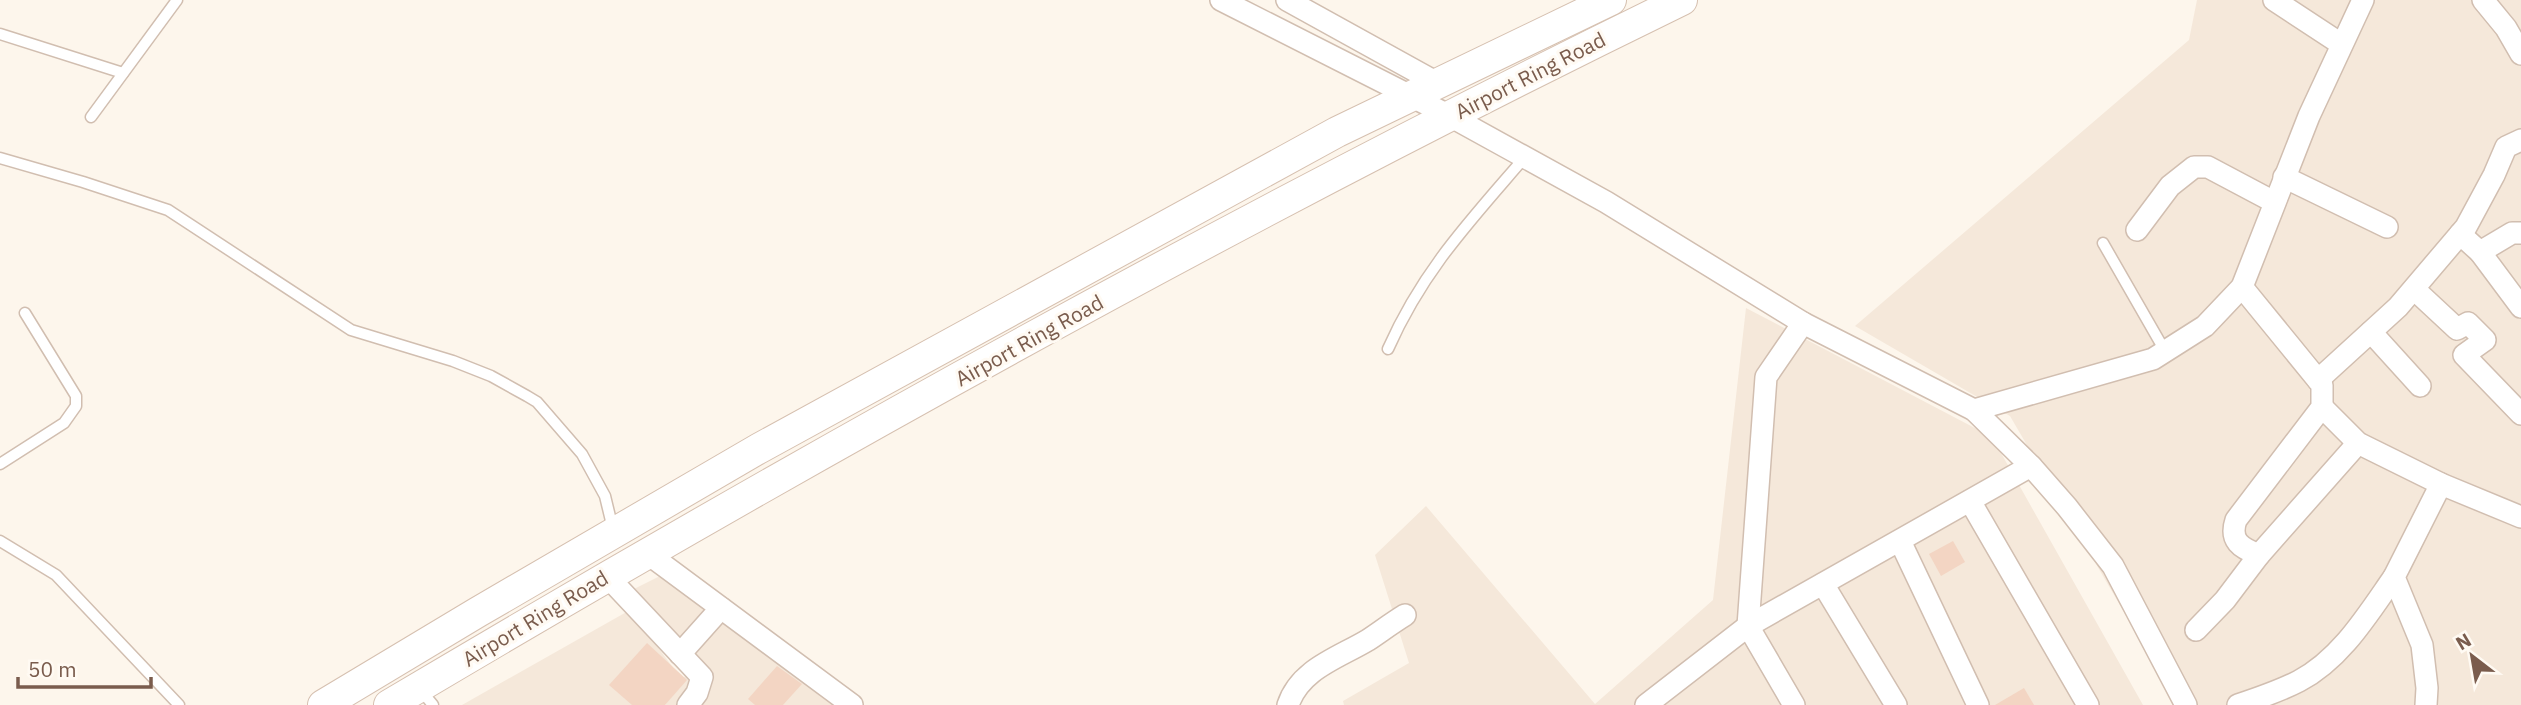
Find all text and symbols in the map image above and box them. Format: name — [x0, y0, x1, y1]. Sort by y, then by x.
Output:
street label: Airport Ring Road — [1450, 25, 1610, 125]
street label: Airport Ring Road — [950, 288, 1108, 392]
street label: Airport Ring Road — [457, 563, 613, 673]
north arrow — [2437, 621, 2507, 691]
text: N — [2451, 628, 2475, 655]
scale bar — [18, 646, 150, 690]
text: 50 m — [28, 655, 77, 683]

